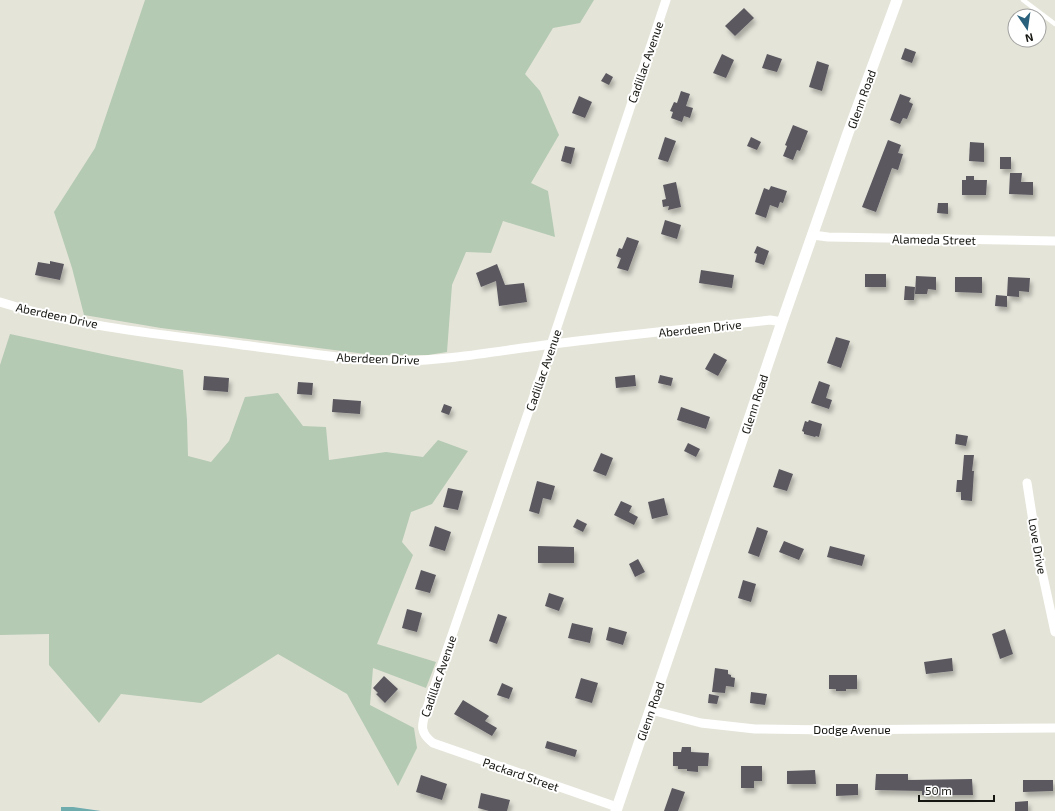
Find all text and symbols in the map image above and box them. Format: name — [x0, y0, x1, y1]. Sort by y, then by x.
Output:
north arrow — [1007, 8, 1047, 48]
street label: Cadillac Avenue — [624, 19, 666, 105]
text: N — [1024, 31, 1035, 45]
street label: Glenn Road — [844, 68, 878, 130]
street label: Alameda Street — [892, 231, 977, 247]
street label: Aberdeen Drive — [15, 299, 99, 331]
street label: Aberdeen Drive — [658, 317, 742, 339]
street label: Cadillac Avenue — [522, 327, 564, 413]
street label: Aberdeen Drive — [336, 350, 420, 366]
street label: Glenn Road — [738, 372, 770, 436]
street label: Love Drive — [1026, 517, 1050, 575]
street label: Cadillac Avenue — [417, 633, 459, 719]
street label: Glenn Road — [633, 679, 667, 743]
street label: Dodge Avenue — [813, 722, 891, 736]
street label: Packard Street — [481, 754, 561, 794]
scale bar — [919, 777, 994, 803]
text: 50 m — [925, 783, 952, 797]

